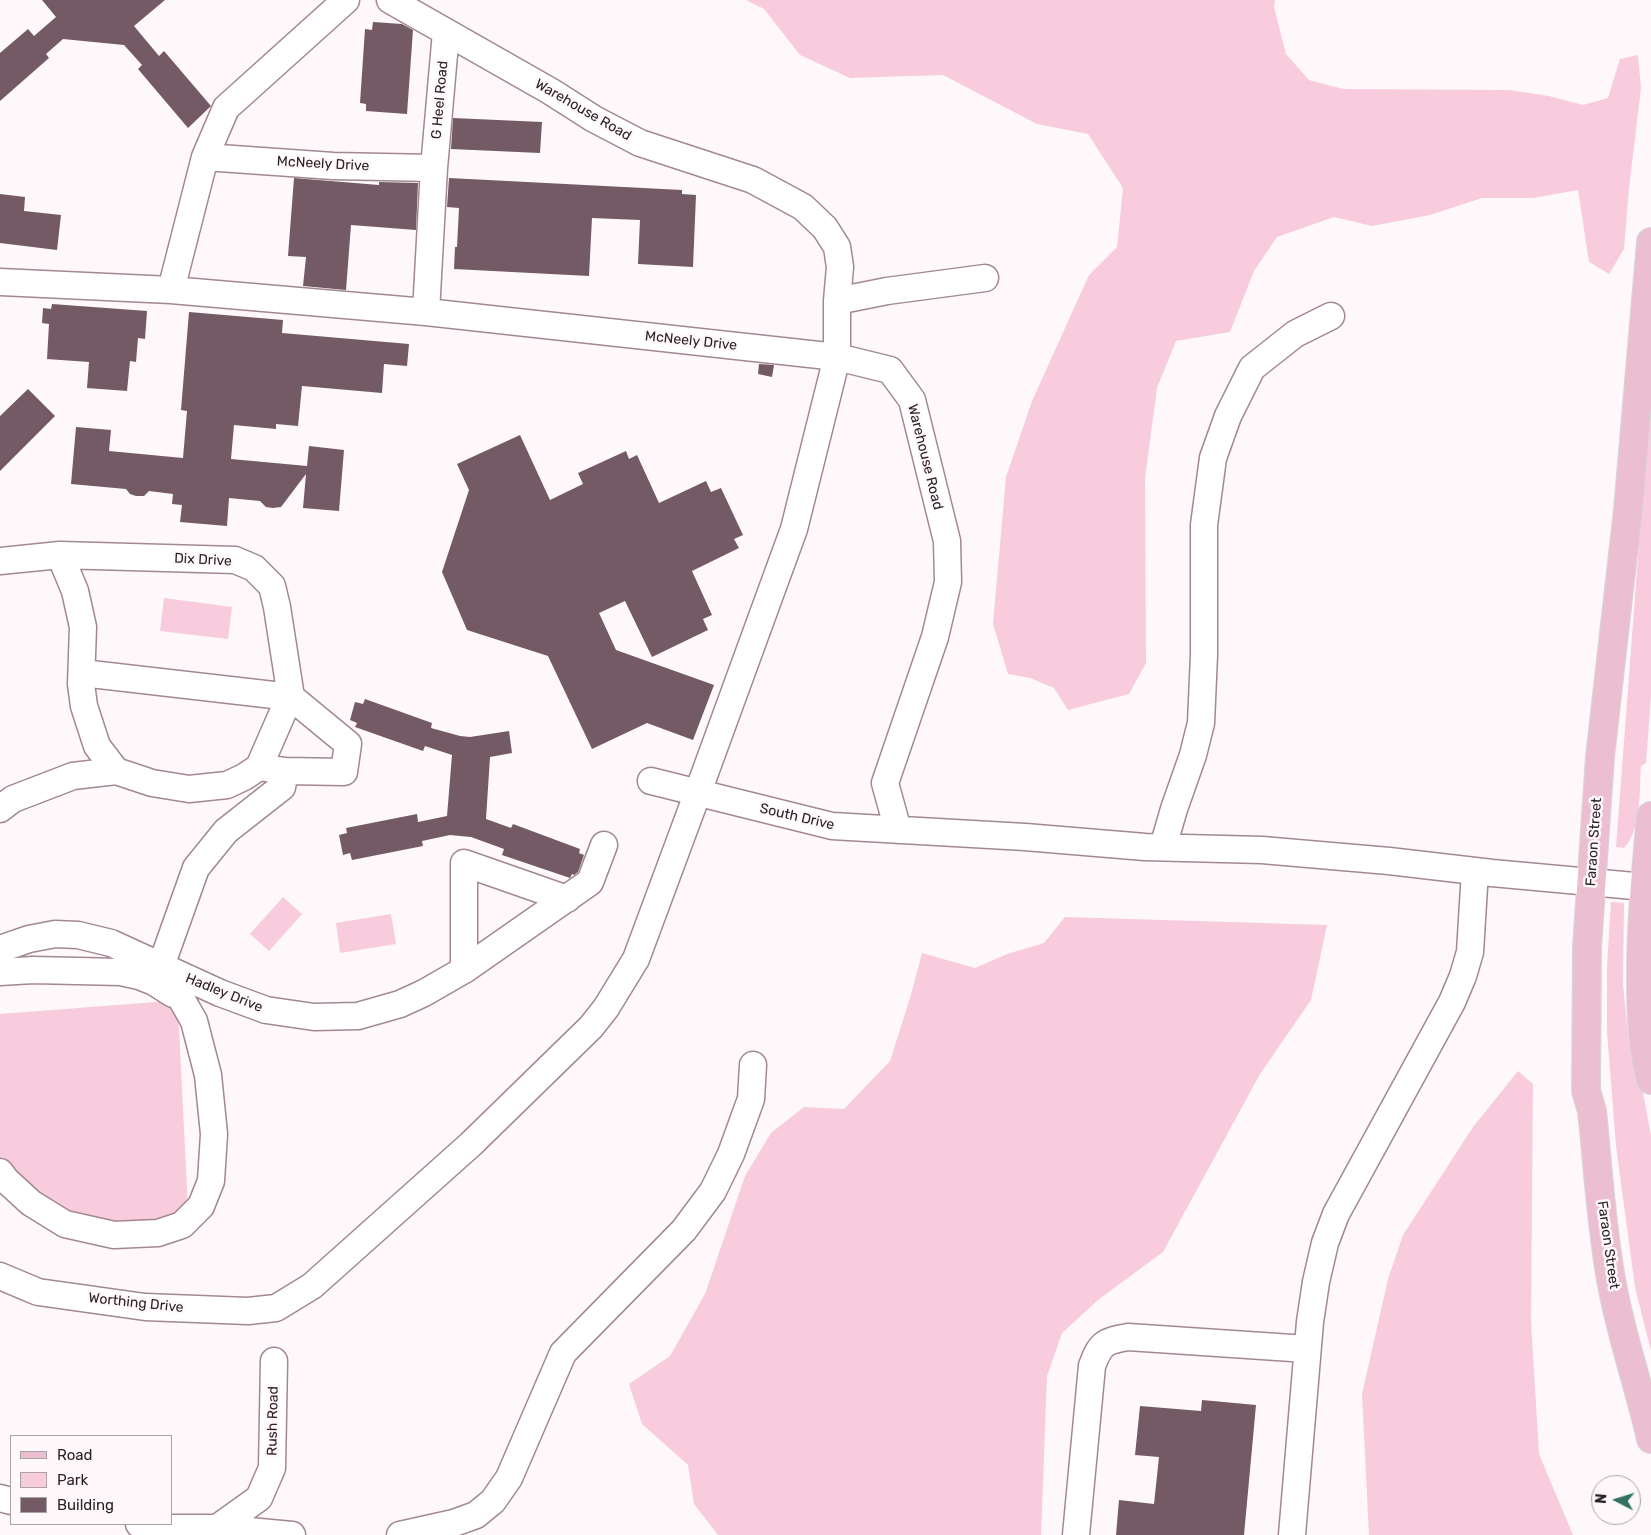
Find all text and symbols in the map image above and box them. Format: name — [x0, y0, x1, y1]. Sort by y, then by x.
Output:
street label: G Heel Road — [428, 60, 452, 140]
street label: Warehouse Road — [532, 76, 634, 144]
street label: McNeely Drive — [276, 153, 370, 175]
street label: McNeely Drive — [644, 328, 738, 354]
street label: Warehouse Road — [904, 402, 946, 512]
street label: Dix Drive — [174, 550, 232, 570]
street label: Faraon Street — [1583, 797, 1605, 887]
street label: South Drive — [758, 800, 836, 834]
street label: Hadley Drive — [183, 970, 265, 1016]
street label: Faraon Street — [1593, 1200, 1623, 1290]
street label: Worthing Drive — [88, 1290, 184, 1316]
street label: Rush Road — [264, 1386, 282, 1456]
legend — [10, 1435, 172, 1525]
text: Road — [57, 1446, 93, 1464]
text: Park — [57, 1471, 88, 1489]
north arrow — [1591, 1475, 1641, 1525]
text: N — [1593, 1493, 1610, 1505]
text: Building — [57, 1496, 114, 1514]

